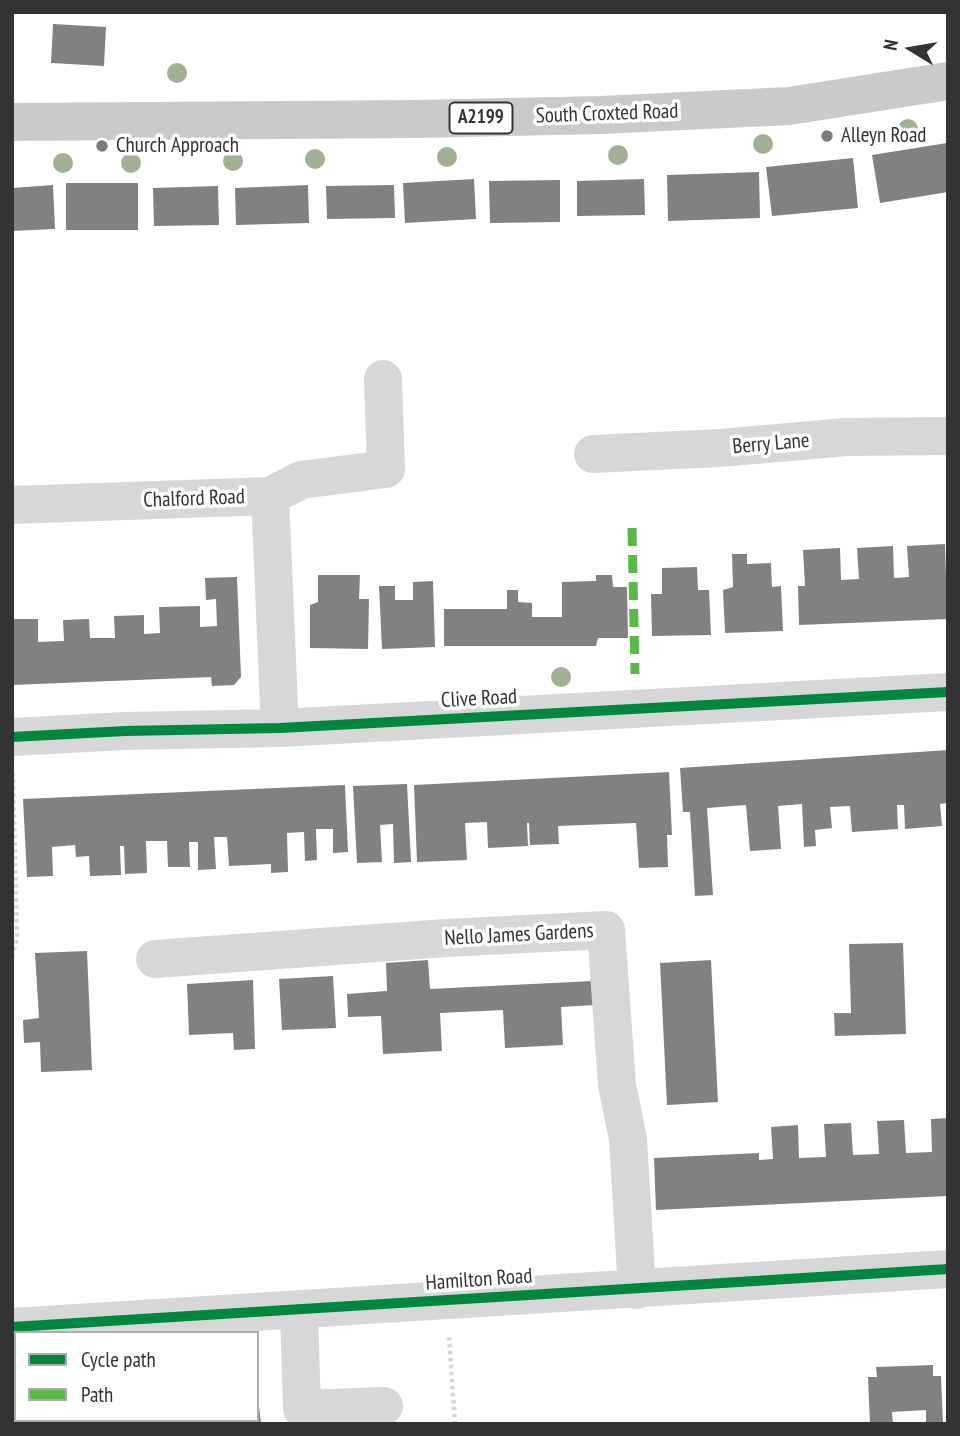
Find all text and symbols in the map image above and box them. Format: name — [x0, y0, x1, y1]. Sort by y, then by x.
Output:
north arrow — [876, 14, 946, 84]
text: N — [878, 38, 903, 52]
street label: South Croxted Road — [535, 99, 679, 129]
road number: A2199 — [449, 102, 512, 134]
place label: Alleyn Road — [841, 123, 926, 149]
marker: Alleyn Road — [819, 128, 835, 144]
place label: Church Approach — [116, 133, 239, 159]
marker: Church Approach — [94, 138, 110, 154]
street label: Berry Lane — [731, 428, 811, 460]
street label: Chalford Road — [143, 485, 245, 513]
street label: Clive Road — [440, 684, 518, 714]
street label: Nello James Gardens — [444, 919, 594, 951]
street label: Hamilton Road — [425, 1264, 533, 1296]
legend — [14, 1331, 259, 1422]
text: Cycle path — [81, 1346, 156, 1373]
text: Path — [81, 1381, 113, 1408]

